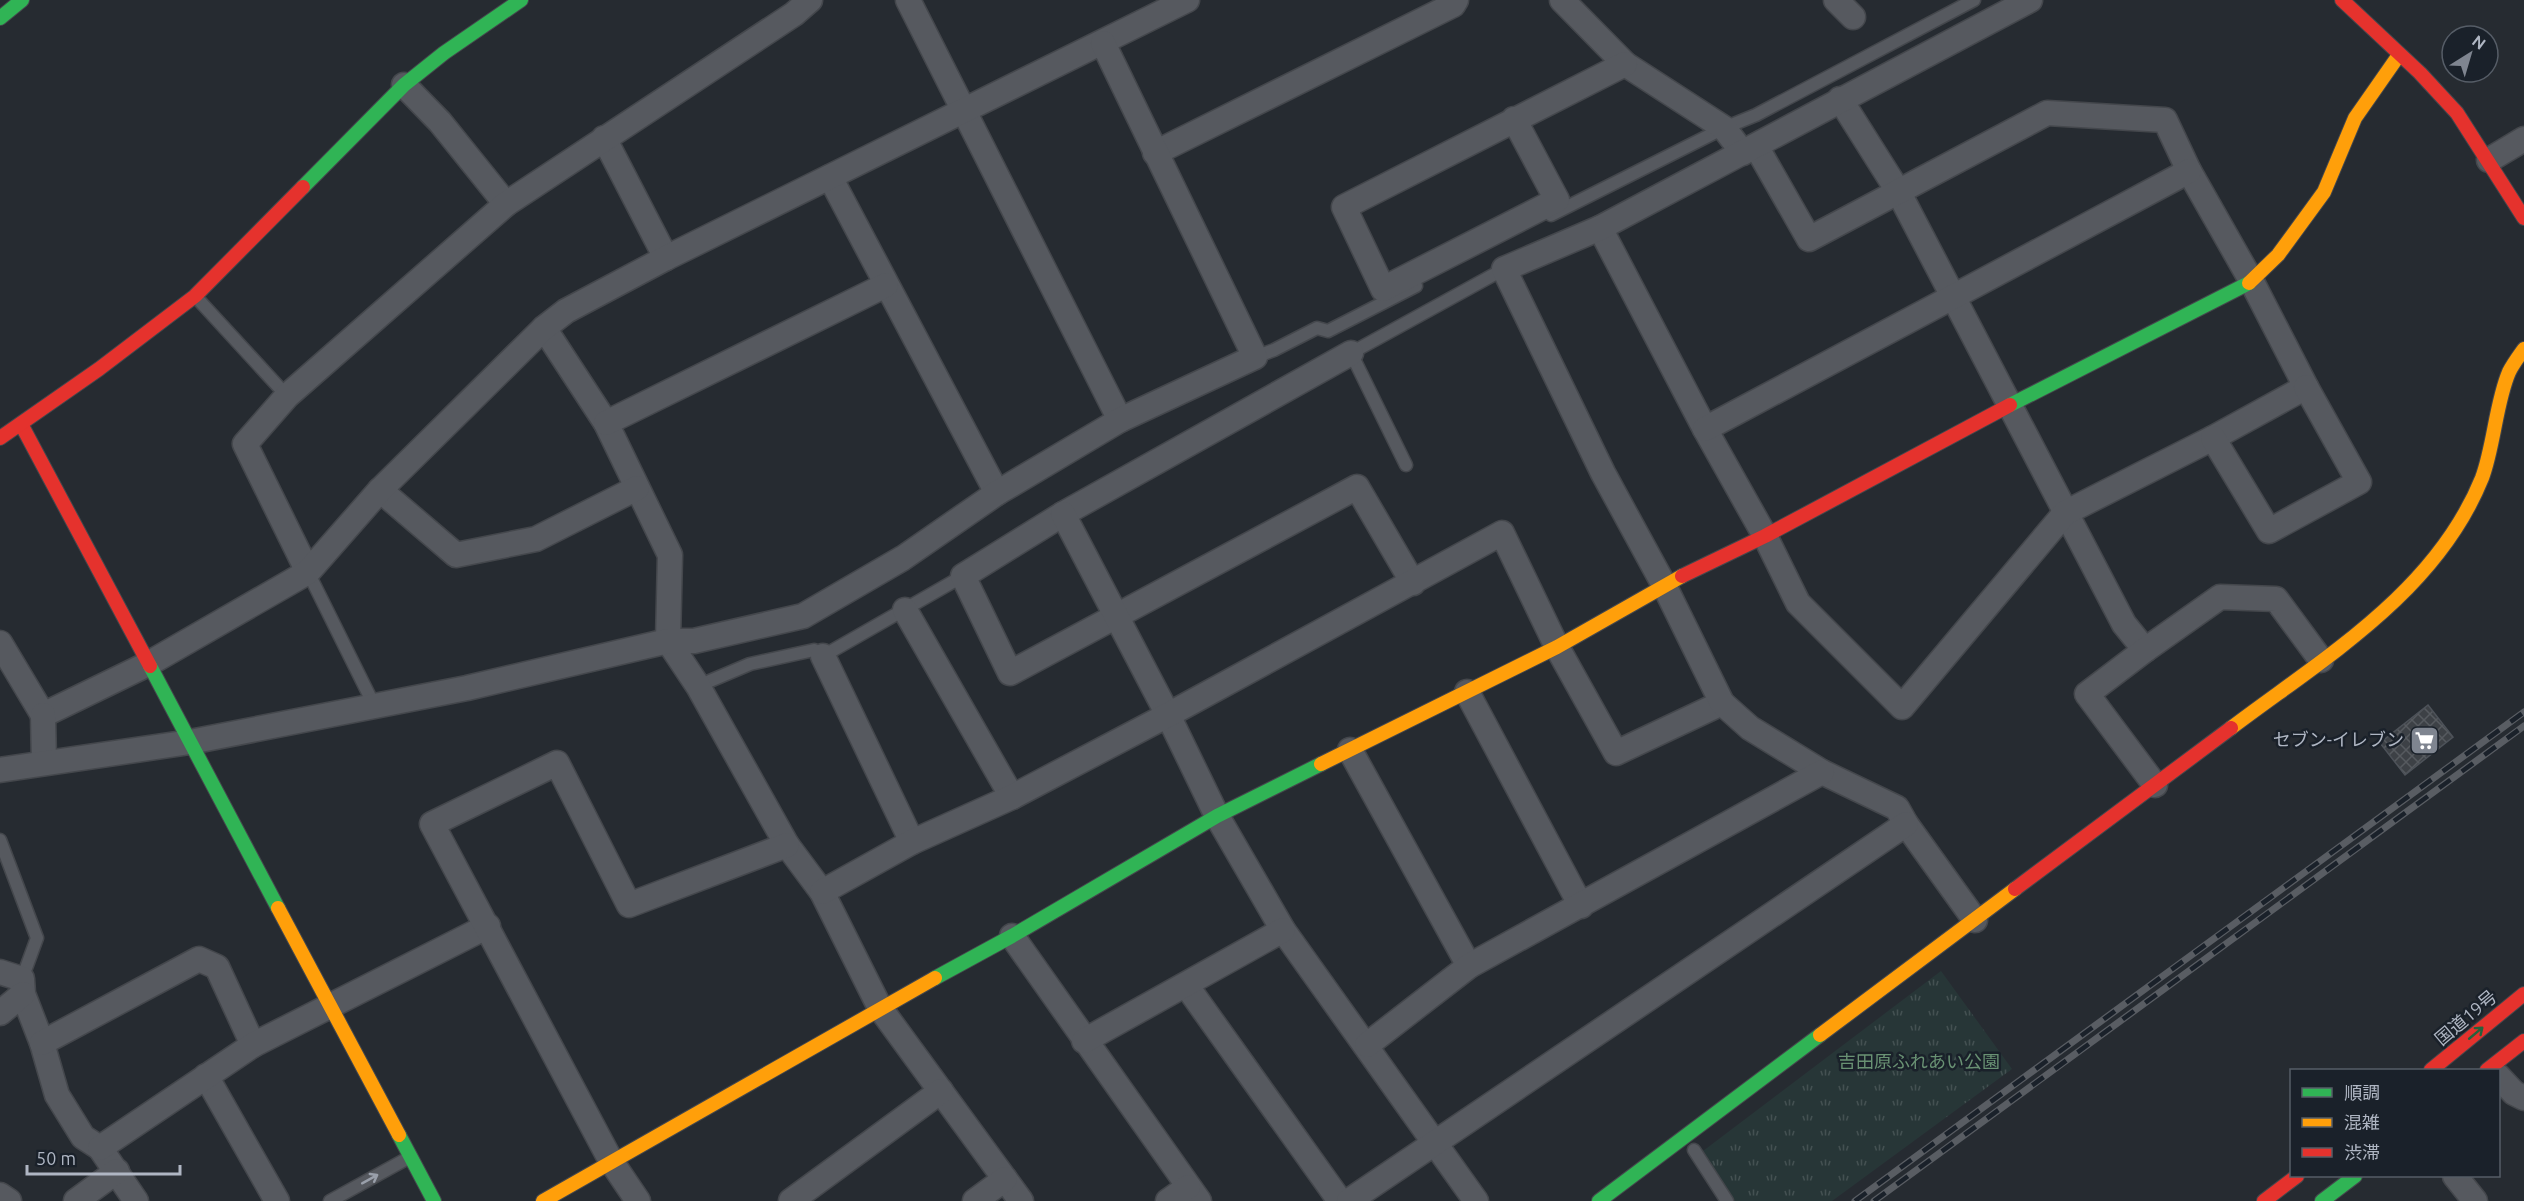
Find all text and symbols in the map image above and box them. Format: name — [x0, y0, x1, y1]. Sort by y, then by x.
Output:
north arrow — [2440, 24, 2500, 84]
text: N — [2469, 31, 2489, 53]
supermarket icon: セブン-イレブン — [2409, 724, 2441, 756]
place label: セブン-イレブン — [2273, 729, 2404, 749]
street label: 国道19号 — [2430, 986, 2500, 1049]
one-way arrow — [2468, 1026, 2483, 1040]
park label: 吉田原ふれあい公園 — [1838, 1051, 2000, 1071]
legend — [2290, 1069, 2500, 1177]
text: 順調 — [2344, 1082, 2380, 1102]
text: 混雑 — [2344, 1112, 2380, 1132]
scale bar — [27, 1138, 180, 1176]
text: 渋滞 — [2344, 1142, 2380, 1162]
text: 50 m — [36, 1148, 76, 1168]
one-way arrow — [361, 1173, 378, 1185]

